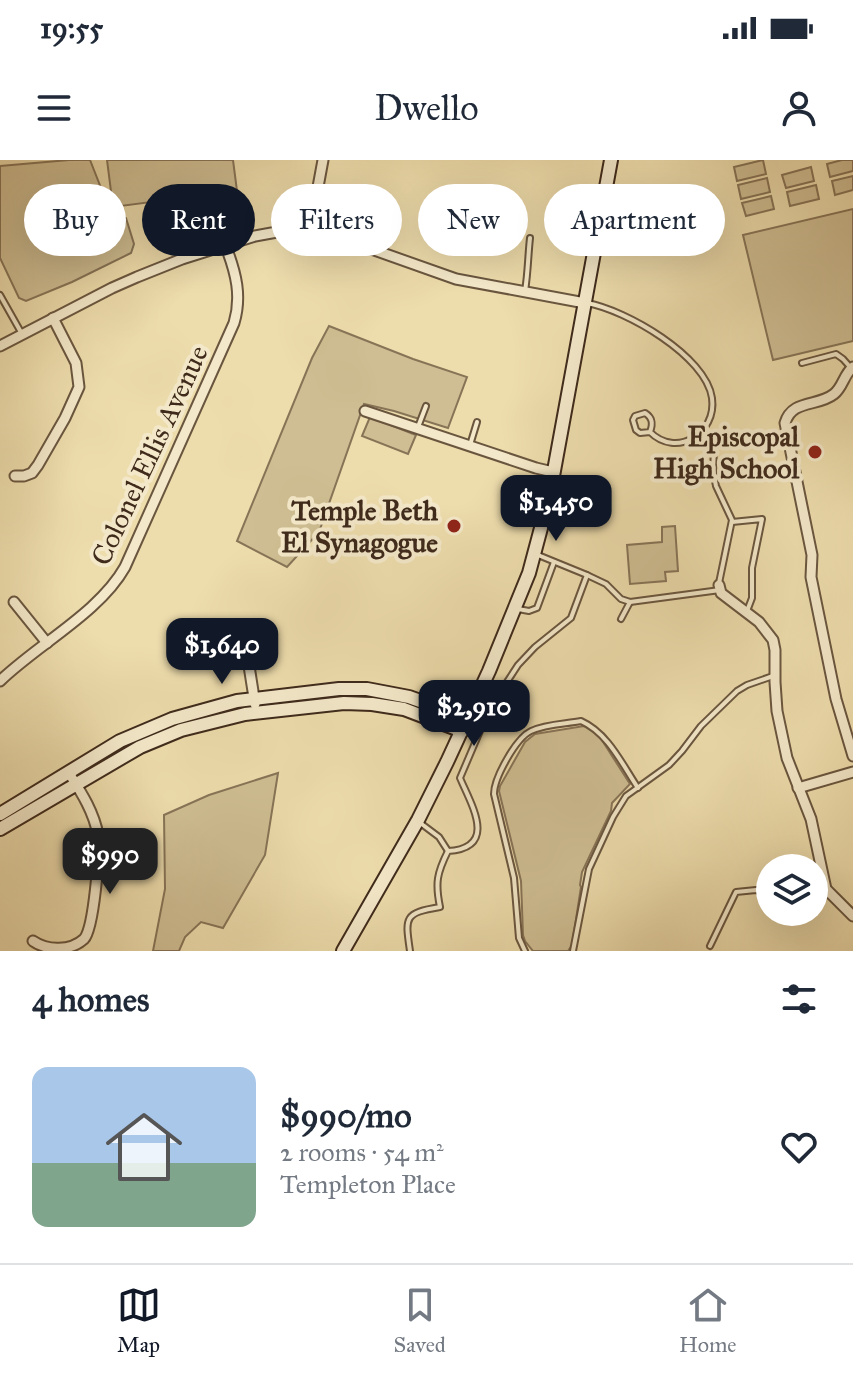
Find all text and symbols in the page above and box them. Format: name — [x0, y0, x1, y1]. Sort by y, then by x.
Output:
text: 19:55 — [40, 10, 103, 46]
icon: menu — [32, 86, 76, 130]
text: Dwello — [374, 86, 479, 130]
icon: person — [777, 86, 821, 130]
chip: Buy — [24, 184, 126, 256]
chip: Rent — [142, 184, 255, 256]
chip: Filters — [271, 184, 402, 256]
chip: New — [418, 184, 528, 256]
chip: Apartment — [544, 184, 725, 256]
street label: Colonel Ellis Avenue — [83, 340, 216, 571]
place label: Episcopal High School — [653, 419, 799, 486]
marker: Episcopal High School — [806, 443, 824, 461]
pin: $1,450 — [491, 475, 621, 543]
text: $1,450 — [519, 485, 593, 517]
place label: Temple Beth El Synagogue — [281, 493, 438, 560]
marker: Temple Beth El Synagogue — [445, 517, 463, 535]
pin: $1,640 — [157, 618, 287, 686]
text: $1,640 — [184, 628, 260, 660]
pin: $2,910 — [409, 680, 539, 748]
text: $2,910 — [437, 690, 511, 722]
pin: $990 — [63, 828, 157, 896]
text: $990 — [81, 838, 139, 870]
map controls — [756, 854, 828, 926]
button: layers — [756, 854, 828, 926]
icon: filters — [777, 977, 821, 1021]
text: 4 homes — [32, 979, 149, 1020]
text: $990/mo — [280, 1095, 412, 1136]
icon: home — [96, 1099, 192, 1195]
icon: heart — [777, 1125, 821, 1169]
text: 2 rooms · 54 m² — [280, 1136, 444, 1168]
text: Templeton Place — [280, 1168, 456, 1200]
tab: Map — [117, 1283, 161, 1358]
tab: Saved — [394, 1283, 446, 1358]
tab: Home — [679, 1283, 736, 1358]

